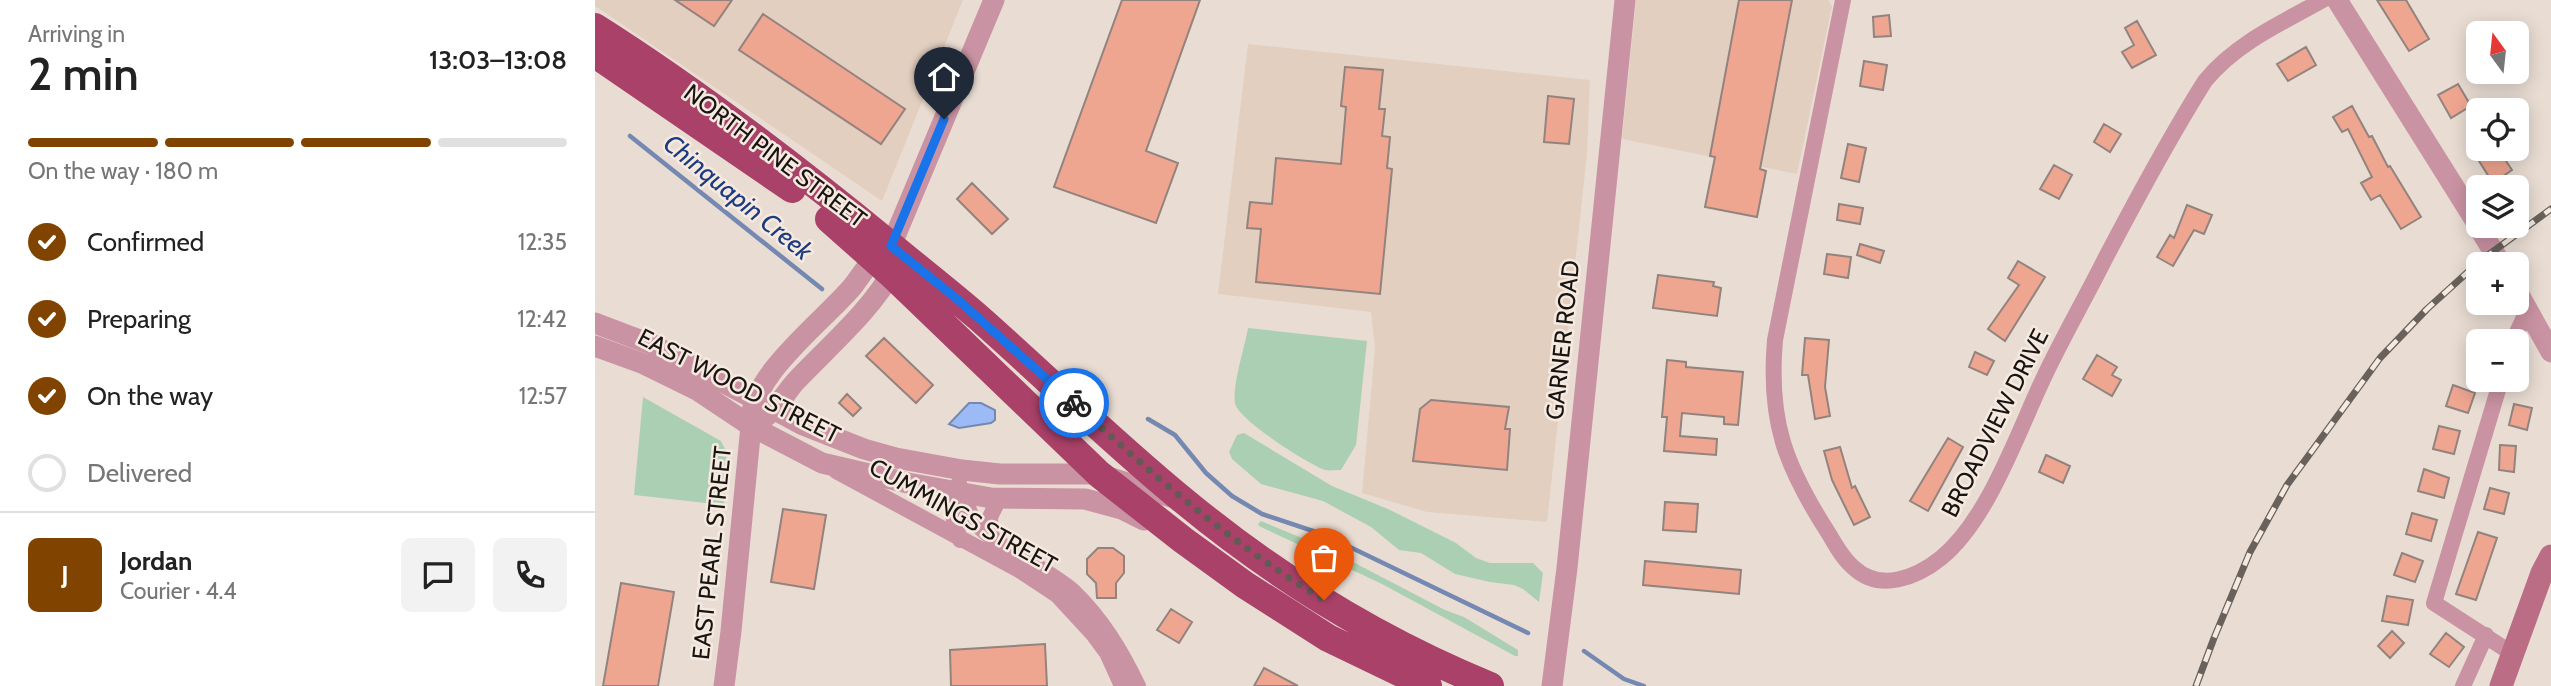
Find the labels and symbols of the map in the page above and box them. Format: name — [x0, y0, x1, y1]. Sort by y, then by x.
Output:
north arrow — [2466, 21, 2529, 84]
pin — [914, 47, 974, 119]
street label: NORTH PINE STREET — [678, 78, 872, 234]
water label: Chinquapin Creek — [657, 127, 820, 267]
street label: GARNER ROAD — [1540, 259, 1585, 421]
street label: EAST WOOD STREET — [633, 322, 845, 449]
street label: BROADVIEW DRIVE — [1935, 324, 2054, 522]
courier — [1039, 368, 1109, 438]
street label: EAST PEARL STREET — [686, 444, 737, 661]
street label: CUMMINGS STREET — [864, 452, 1062, 579]
pin — [1294, 528, 1354, 600]

